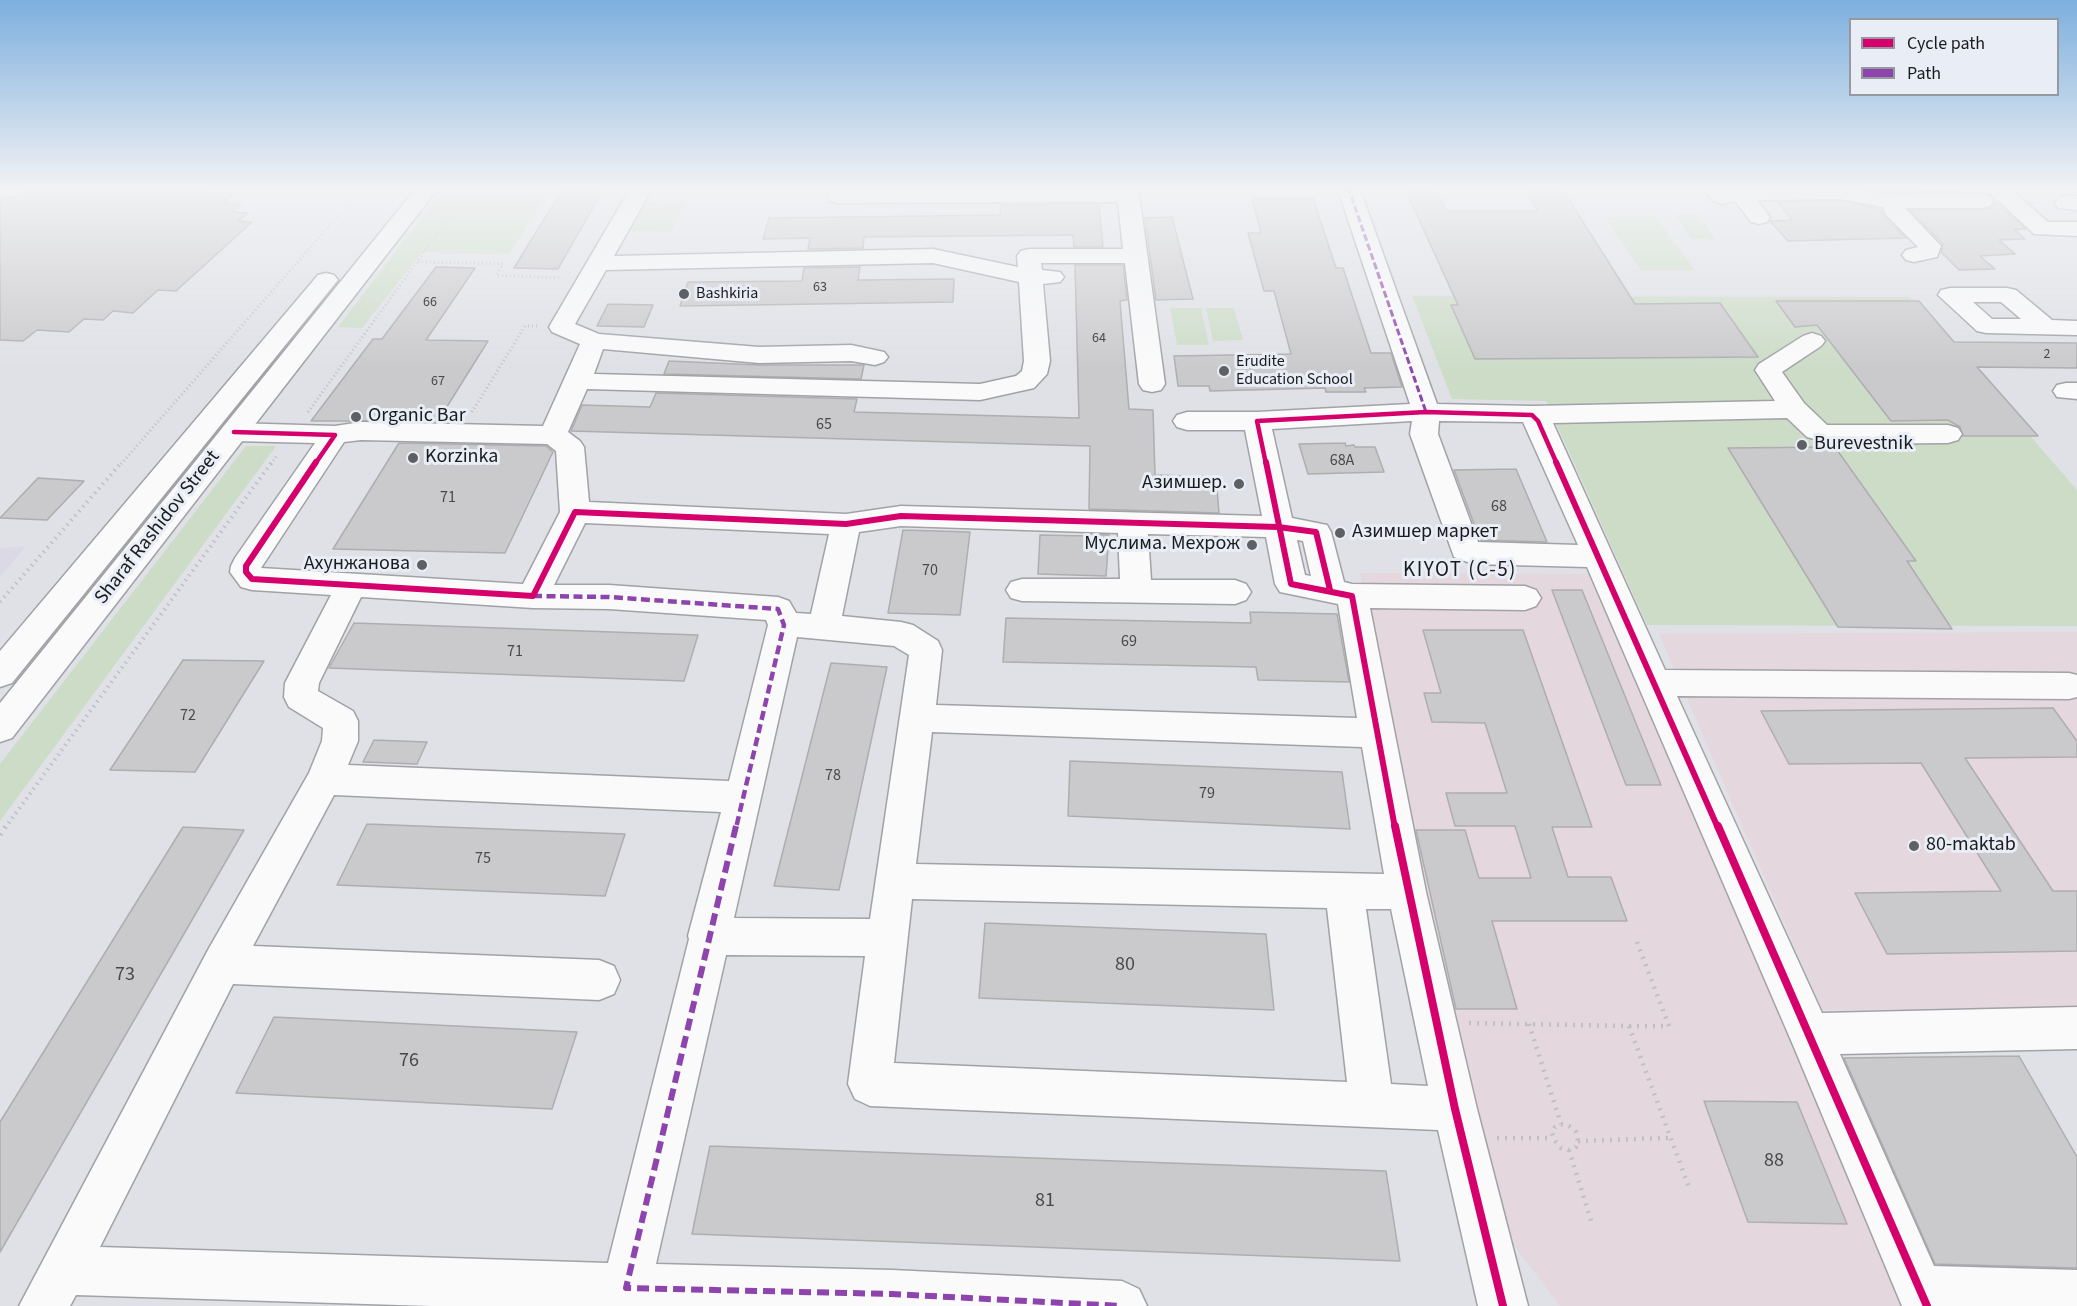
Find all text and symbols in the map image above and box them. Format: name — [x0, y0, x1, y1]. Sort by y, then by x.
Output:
legend — [1849, 18, 2059, 96]
text: Cycle path — [1907, 31, 1985, 56]
text: Path — [1907, 61, 1941, 86]
house number: 63 — [813, 280, 827, 296]
place label: Bashkiria — [696, 284, 758, 304]
marker: Bashkiria — [677, 287, 691, 301]
house number: 66 — [423, 295, 437, 311]
house number: 64 — [1092, 331, 1106, 347]
house number: 2 — [2044, 347, 2050, 363]
place label: Erudite Education School — [1236, 352, 1353, 390]
marker: Erudite Education School — [1217, 364, 1231, 378]
house number: 67 — [431, 374, 445, 390]
place label: Organic Bar — [368, 405, 466, 429]
marker: Organic Bar — [349, 410, 363, 424]
house number: 65 — [816, 415, 832, 435]
place label: Burevestnik — [1814, 433, 1913, 457]
marker: Burevestnik — [1795, 438, 1809, 452]
street label: Sharaf Rashidov Street — [90, 446, 226, 610]
place label: Korzinka — [425, 446, 498, 470]
marker: Korzinka — [406, 451, 420, 465]
house number: 68А — [1330, 451, 1354, 471]
place label: Азимшер. — [1142, 472, 1227, 496]
marker: Азимшер. — [1232, 477, 1246, 491]
house number: 71 — [440, 488, 456, 508]
house number: 68 — [1491, 497, 1507, 517]
place label: Азимшер маркет — [1352, 521, 1499, 545]
marker: Азимшер маркет — [1333, 526, 1347, 540]
place label: Муслима. Мехрож — [1084, 533, 1240, 557]
marker: Муслима. Мехрож — [1245, 538, 1259, 552]
place label: Ахунжанова — [304, 553, 410, 577]
marker: Ахунжанова — [415, 558, 429, 572]
district label: KIYOT (C-5) — [1403, 558, 1517, 584]
house number: 70 — [922, 561, 938, 581]
house number: 69 — [1121, 632, 1137, 652]
house number: 71 — [507, 642, 523, 662]
house number: 72 — [180, 706, 196, 726]
house number: 78 — [825, 766, 841, 786]
house number: 79 — [1199, 784, 1215, 804]
place label: 80-maktab — [1926, 834, 2016, 858]
marker: 80-maktab — [1907, 839, 1921, 853]
house number: 75 — [475, 849, 491, 869]
house number: 80 — [1115, 954, 1135, 978]
house number: 73 — [115, 964, 135, 988]
house number: 76 — [399, 1050, 419, 1074]
house number: 88 — [1764, 1150, 1784, 1174]
house number: 81 — [1035, 1190, 1055, 1214]

